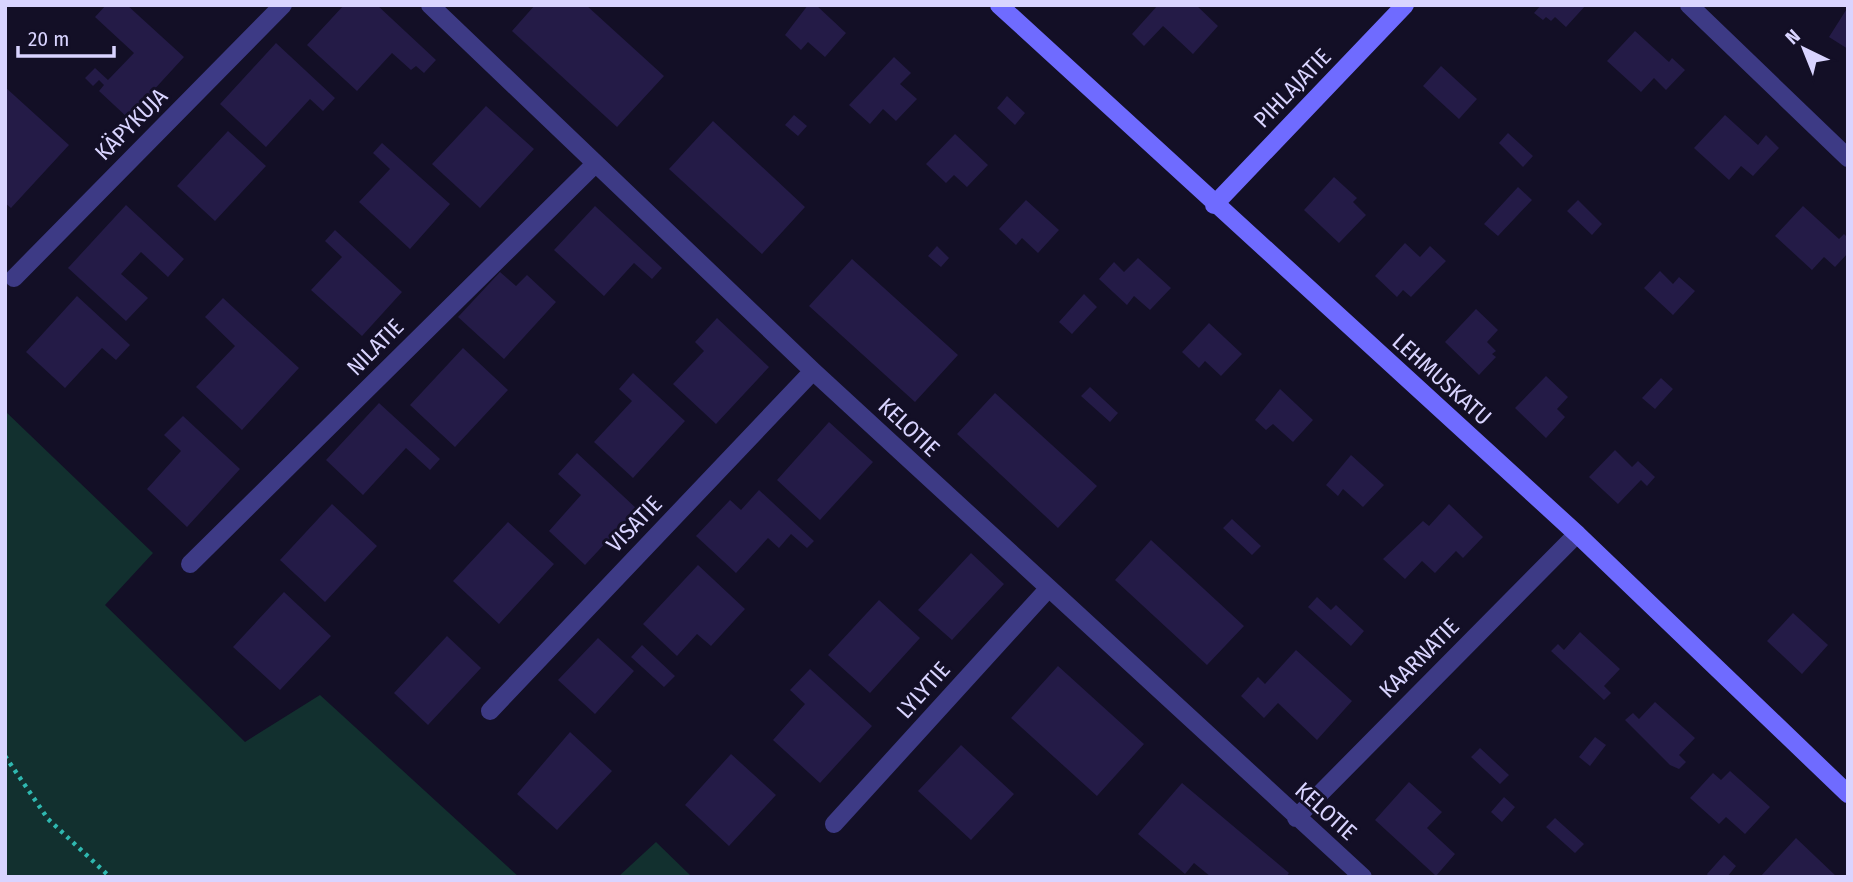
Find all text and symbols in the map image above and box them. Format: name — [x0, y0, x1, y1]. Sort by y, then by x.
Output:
scale bar — [18, 14, 114, 58]
north arrow — [1769, 14, 1839, 84]
text: N — [1781, 25, 1805, 49]
text: 20 m — [28, 26, 69, 52]
street label: PIHLAJATIE — [1248, 43, 1336, 133]
street label: KÄPYKUJA — [89, 82, 173, 166]
street label: NILATIE — [341, 313, 409, 381]
street label: LEHMUSKATU — [1387, 327, 1497, 431]
street label: KELOTIE — [873, 392, 945, 462]
street label: VISATIE — [601, 490, 667, 558]
street label: KAARNATIE — [1373, 612, 1465, 704]
street label: LYLYTIE — [890, 656, 956, 724]
street label: KELOTIE — [1289, 776, 1363, 846]

